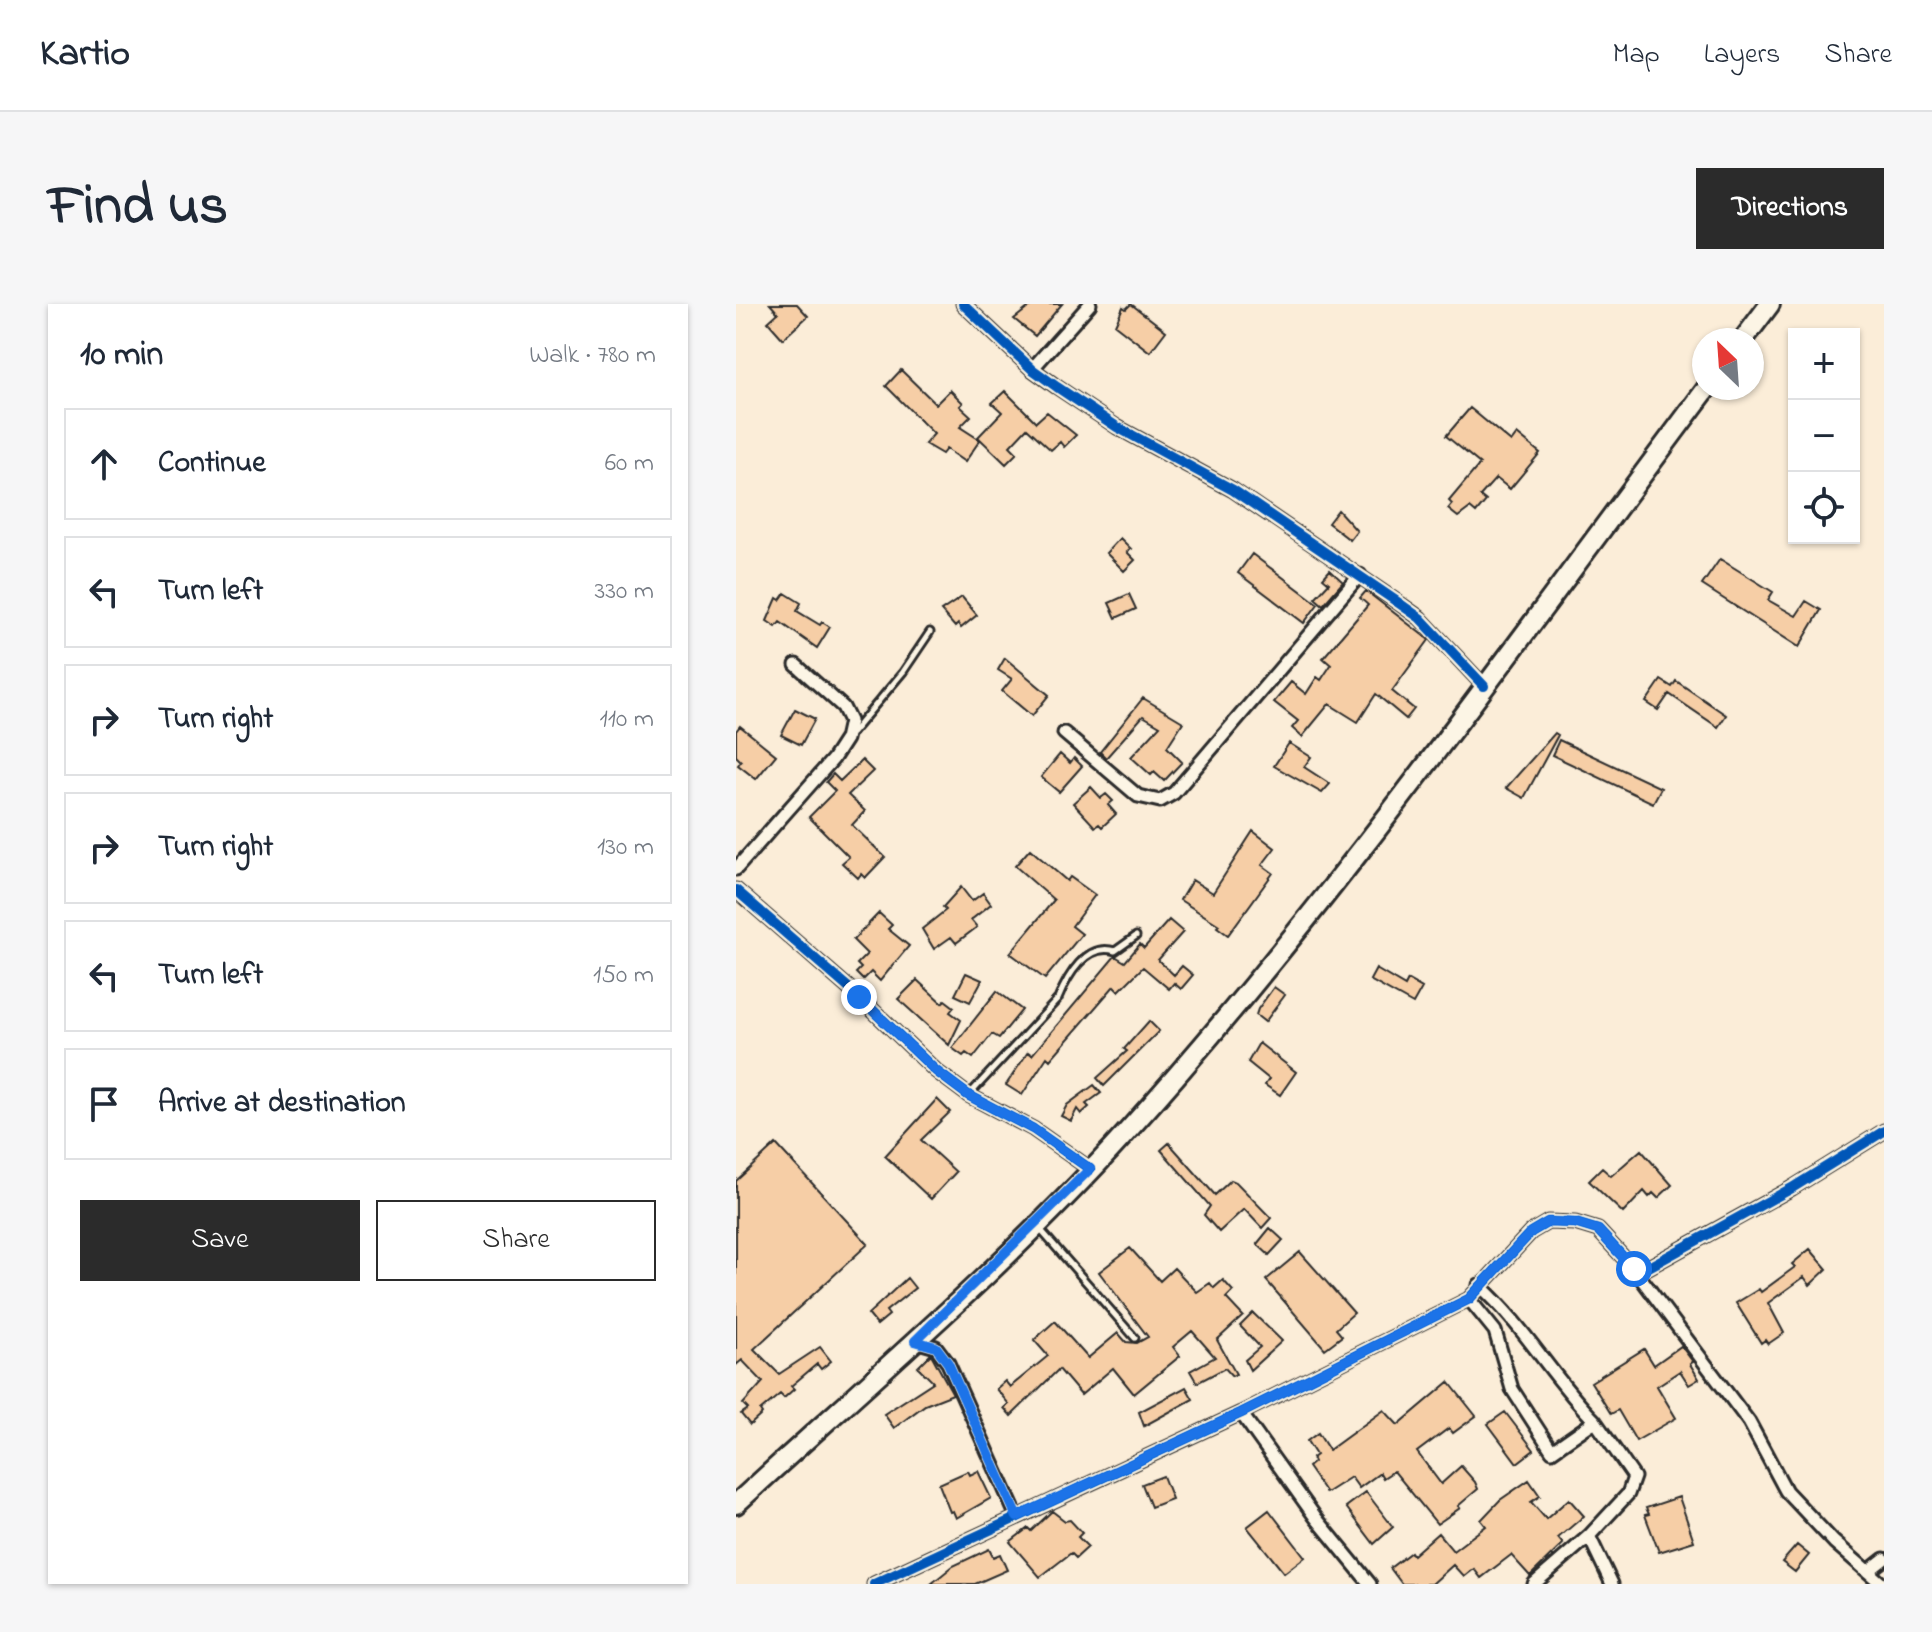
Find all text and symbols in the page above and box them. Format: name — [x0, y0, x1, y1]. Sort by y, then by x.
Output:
text: Kartio — [40, 27, 130, 83]
text: Map — [1612, 35, 1660, 76]
text: Layers — [1704, 35, 1780, 76]
text: Share — [1824, 35, 1892, 76]
text: Find us — [48, 168, 228, 249]
button: Directions — [1696, 168, 1884, 249]
north arrow — [1692, 328, 1764, 400]
map controls — [1788, 328, 1860, 544]
button: + — [1788, 328, 1860, 400]
text: 10 min — [80, 331, 163, 381]
text: Walk · 780 m — [529, 337, 656, 375]
button: − — [1788, 400, 1860, 472]
icon: ahead — [82, 442, 126, 486]
text: Continue — [158, 442, 266, 486]
text: 60 m — [605, 445, 654, 483]
button: locate — [1788, 472, 1860, 544]
icon: left — [82, 570, 126, 614]
text: Turn left — [158, 570, 263, 614]
text: 330 m — [595, 573, 654, 611]
icon: right — [82, 698, 126, 742]
text: Turn right — [158, 698, 273, 742]
text: 110 m — [600, 701, 654, 739]
icon: right — [82, 826, 126, 870]
text: Turn right — [158, 826, 273, 870]
text: 130 m — [597, 829, 654, 867]
icon: left — [82, 954, 126, 998]
text: Turn left — [158, 954, 263, 998]
text: 150 m — [593, 957, 654, 995]
route end — [841, 979, 877, 1015]
icon: arrive — [82, 1082, 126, 1126]
text: Arrive at destination — [158, 1082, 406, 1126]
button: Save — [80, 1200, 360, 1281]
button: Share — [376, 1200, 656, 1281]
route start — [1616, 1251, 1652, 1287]

